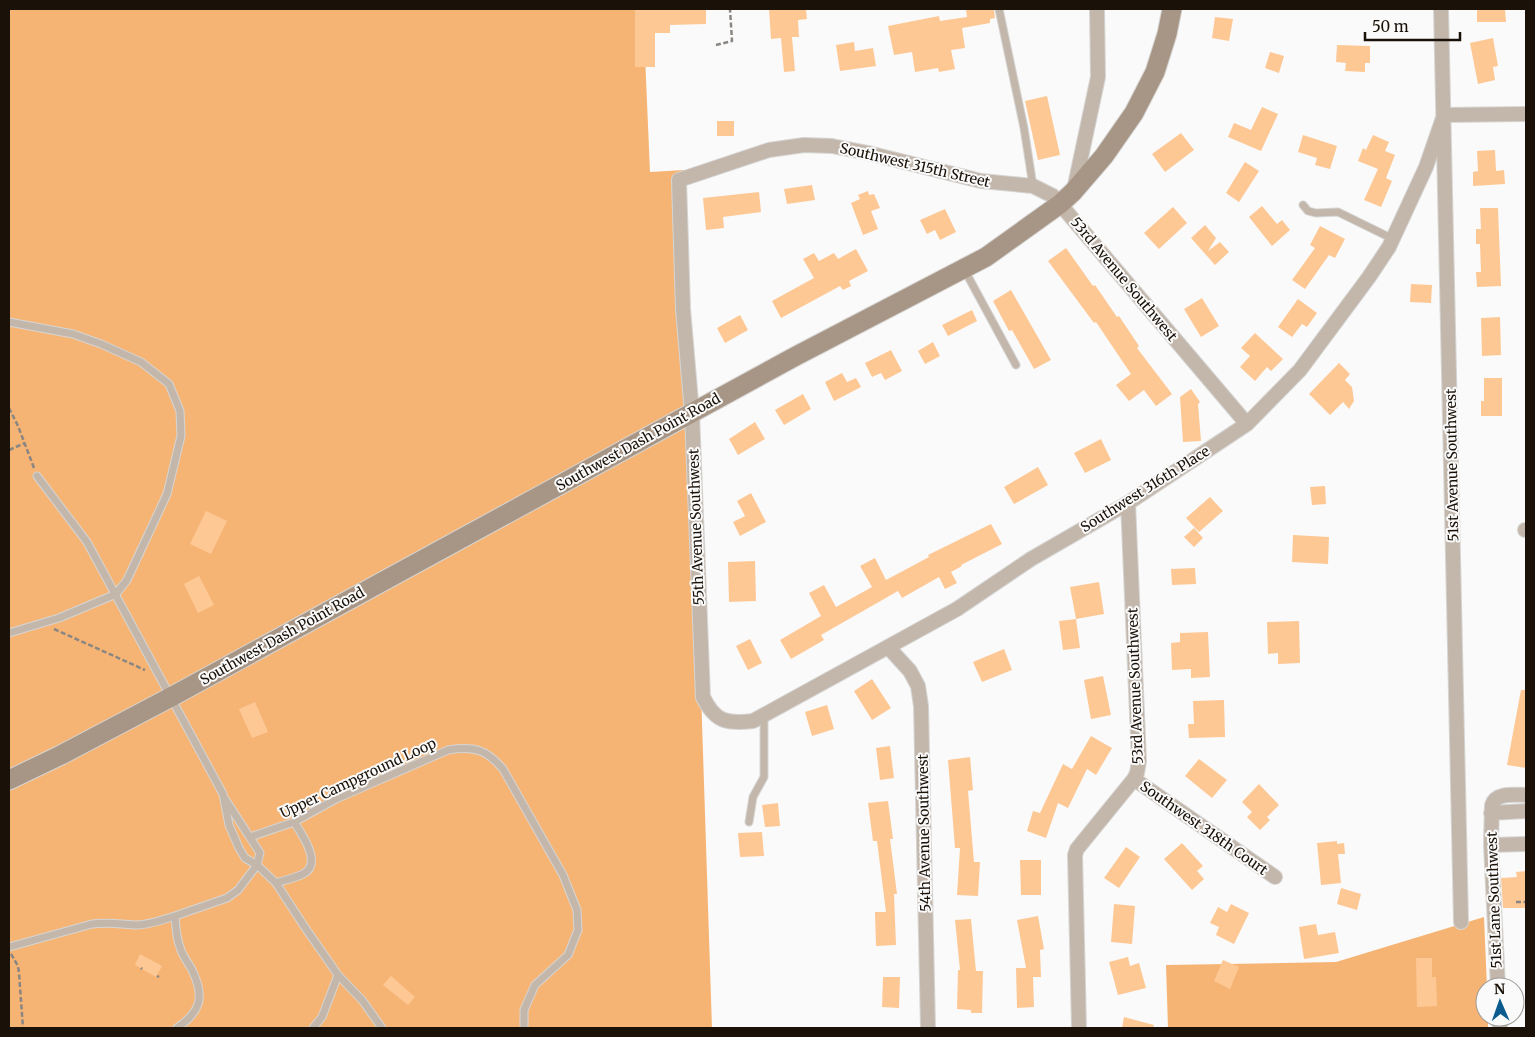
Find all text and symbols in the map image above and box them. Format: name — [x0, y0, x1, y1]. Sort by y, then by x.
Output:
scale bar — [1365, 10, 1460, 42]
text: 50 m — [1372, 17, 1409, 36]
street label: Southwest 315th Street — [838, 139, 992, 191]
street label: 53rd Avenue Southwest — [1067, 213, 1182, 345]
street label: 51st Avenue Southwest — [1442, 388, 1462, 542]
street label: Southwest Dash Point Road — [553, 389, 724, 495]
street label: Southwest 316th Place — [1077, 442, 1213, 536]
street label: 55th Avenue Southwest — [684, 448, 708, 606]
street label: Southwest Dash Point Road — [197, 583, 368, 689]
street label: 53rd Avenue Southwest — [1123, 607, 1147, 765]
street label: Upper Campground Loop — [277, 734, 439, 822]
street label: 54th Avenue Southwest — [914, 753, 934, 912]
street label: Southwest 318th Court — [1137, 777, 1272, 879]
street label: 51st Lane Southwest — [1483, 831, 1505, 969]
north arrow — [1475, 977, 1525, 1027]
text: N — [1494, 980, 1505, 998]

